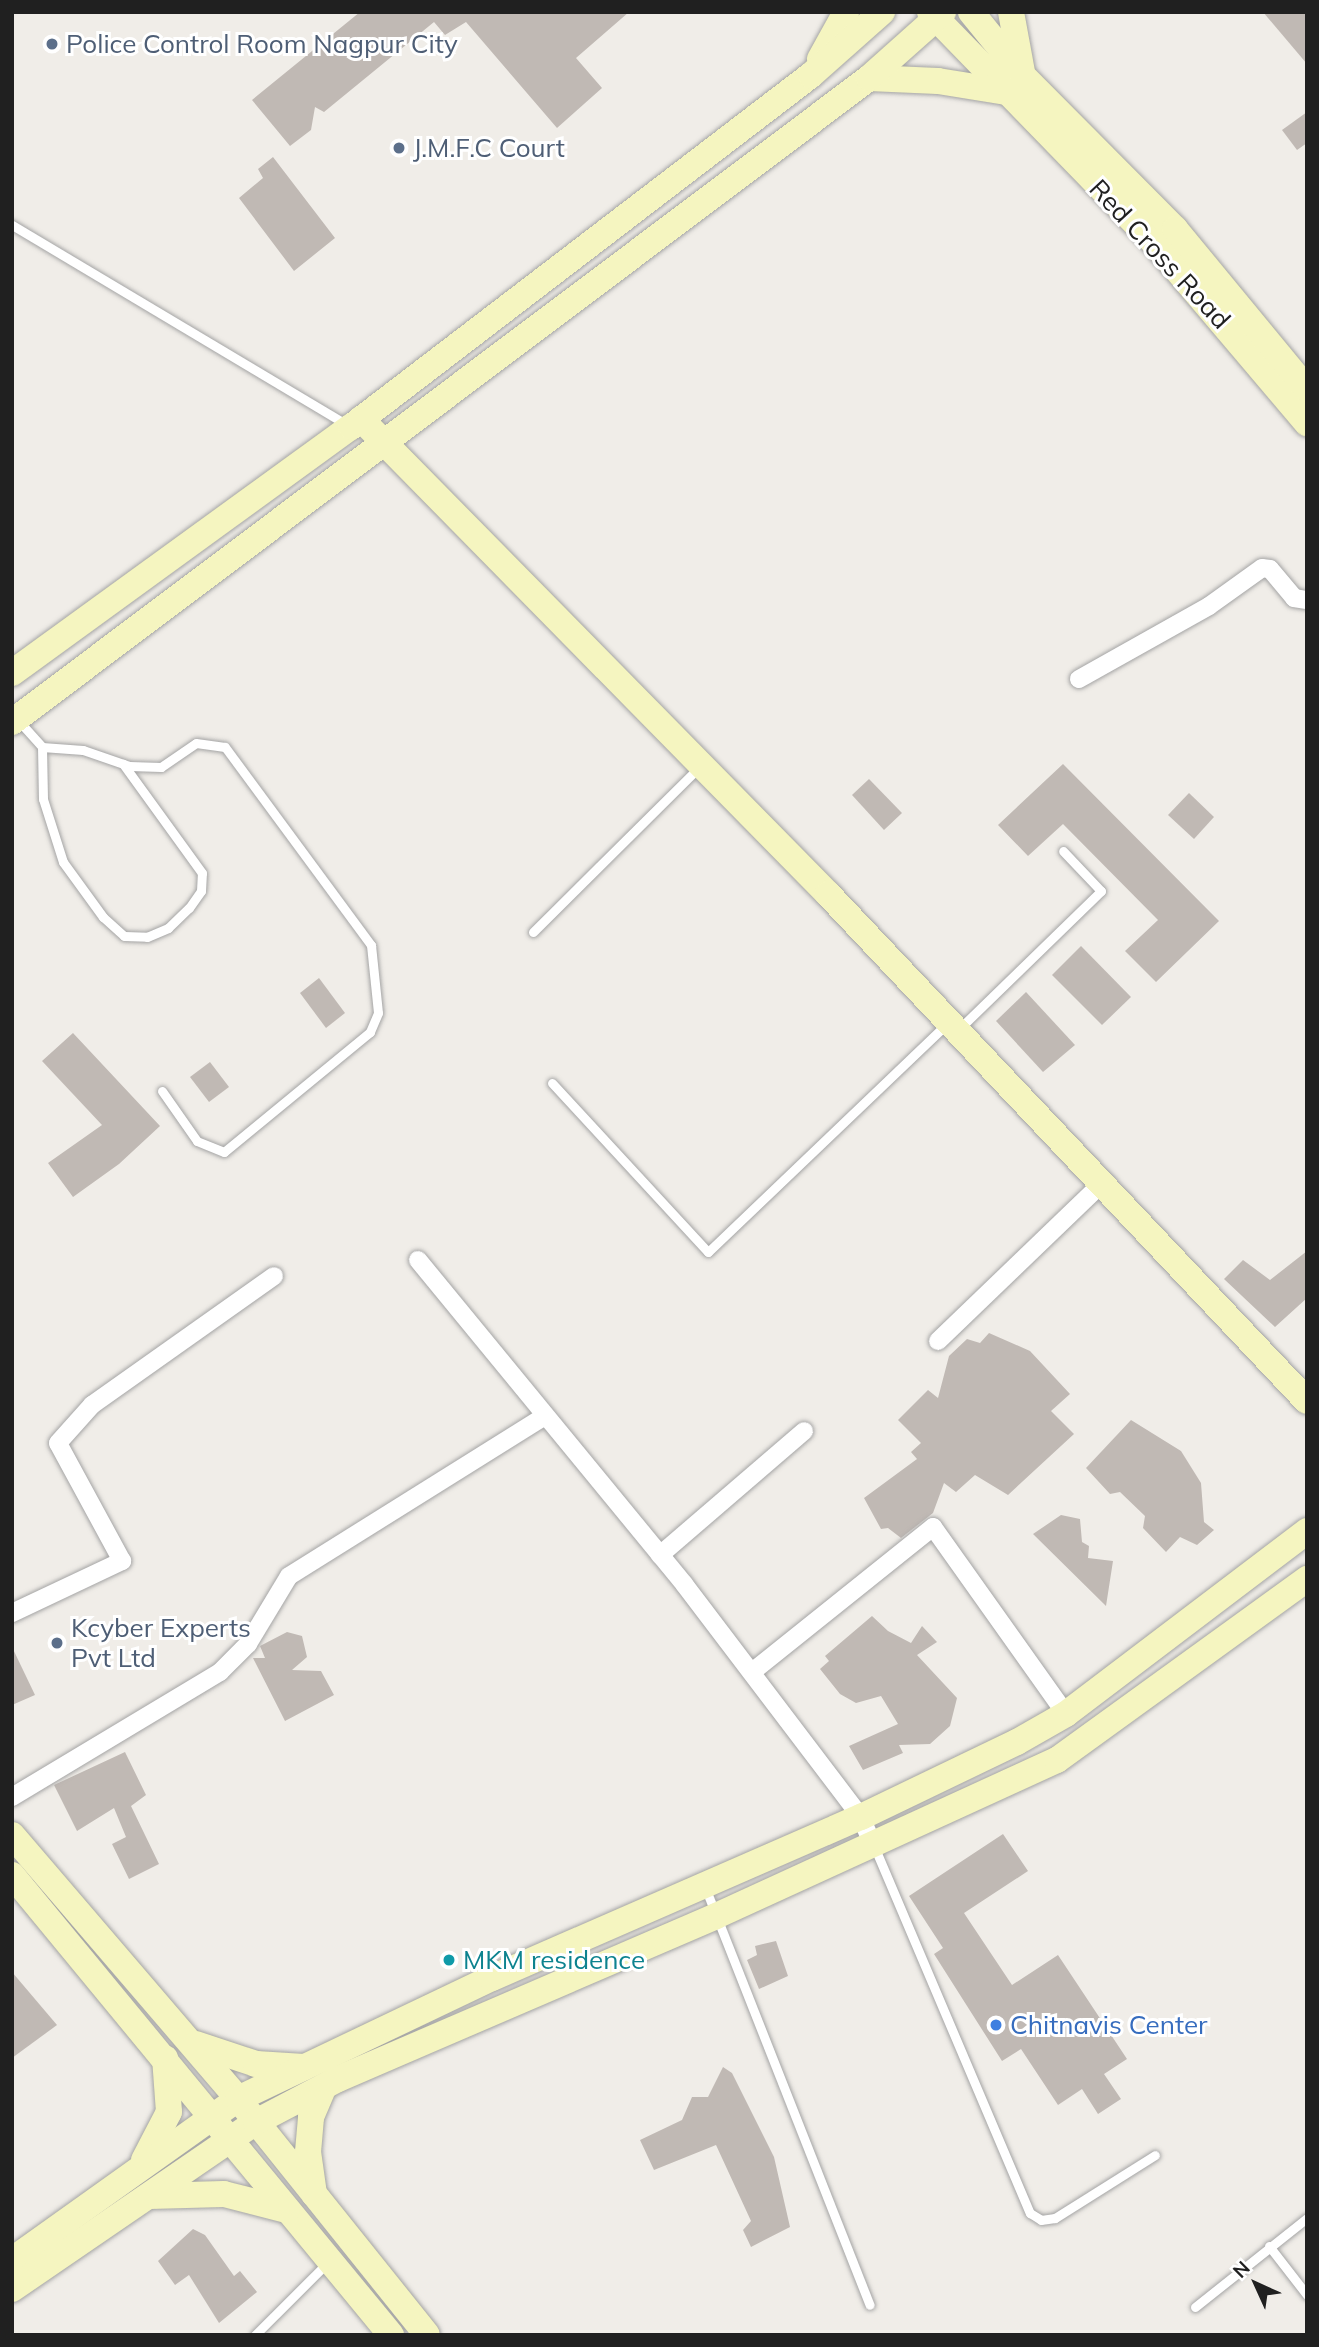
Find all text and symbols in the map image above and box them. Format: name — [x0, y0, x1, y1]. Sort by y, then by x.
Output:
place label: Police Control Room Nagpur City — [66, 28, 458, 60]
marker: Police Control Room Nagpur City — [44, 36, 60, 52]
place label: J.M.F.C Court — [413, 132, 565, 164]
marker: J.M.F.C Court — [391, 140, 407, 156]
street label: Red Cross Road — [1083, 173, 1237, 335]
place label: Kcyber Experts Pvt Ltd — [71, 1612, 251, 1674]
marker: Kcyber Experts Pvt Ltd — [49, 1635, 65, 1651]
place label: MKM residence — [463, 1944, 645, 1976]
marker: MKM residence — [441, 1952, 457, 1968]
place label: Chitnavis Center — [1010, 2009, 1207, 2041]
marker: Chitnavis Center — [988, 2017, 1004, 2033]
north arrow — [1221, 2249, 1291, 2319]
text: N — [1228, 2256, 1255, 2283]

